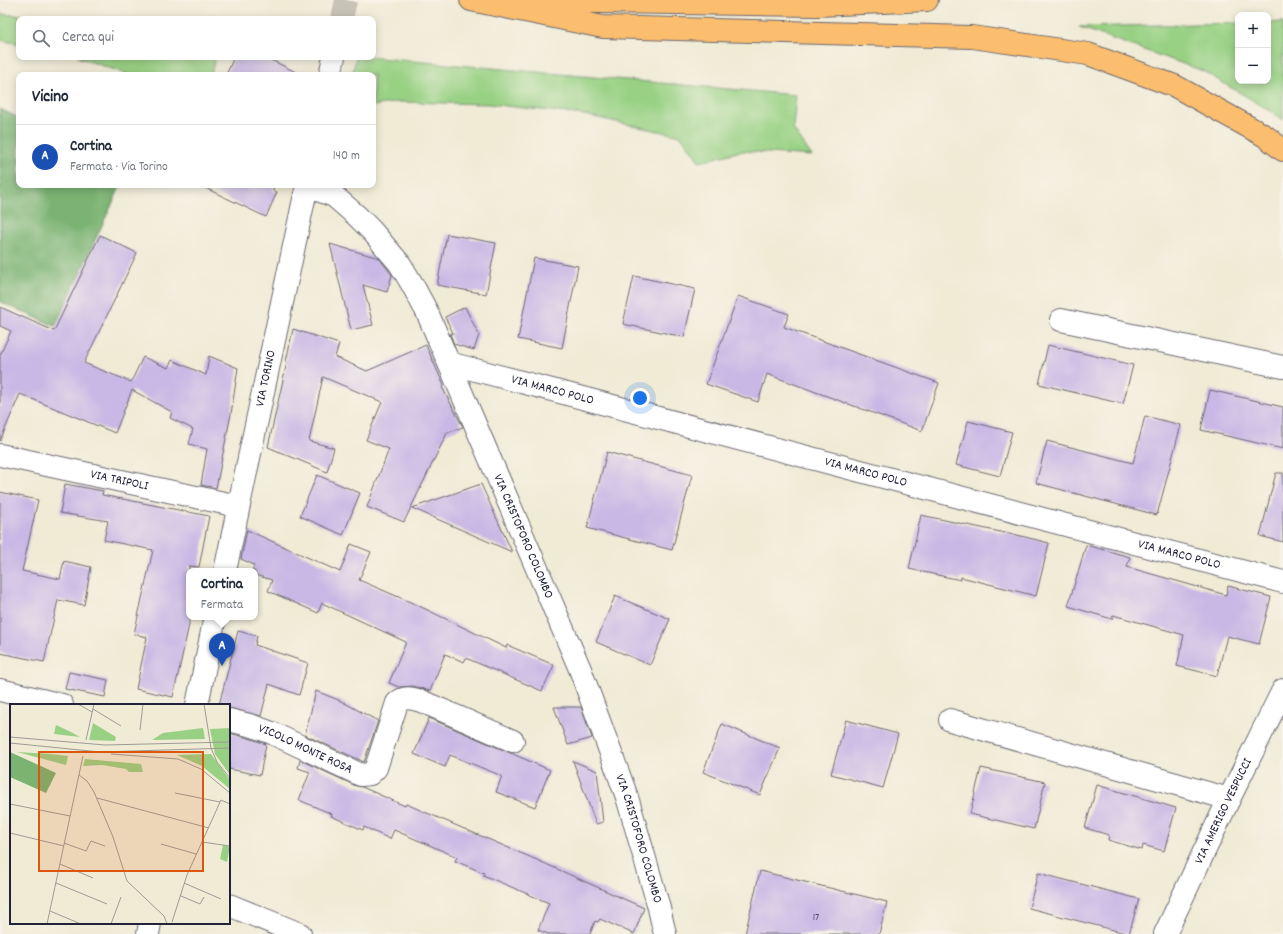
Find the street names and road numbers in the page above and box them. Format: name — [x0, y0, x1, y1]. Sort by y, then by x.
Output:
street label: VIA TORINO — [251, 348, 281, 408]
street label: VIA MARCO POLO — [509, 370, 596, 410]
street label: VIA MARCO POLO — [823, 453, 909, 492]
street label: VIA TRIPOLI — [89, 465, 150, 496]
street label: VIA CRISTOFORO COLOMBO — [488, 471, 558, 602]
street label: VIA MARCO POLO — [1136, 535, 1223, 575]
street label: VICOLO MONTE ROSA — [255, 719, 356, 779]
street label: VIA AMERIGO VESPUCCI — [1190, 755, 1257, 867]
street label: VIA CRISTOFORO COLOMBO — [610, 772, 667, 906]

